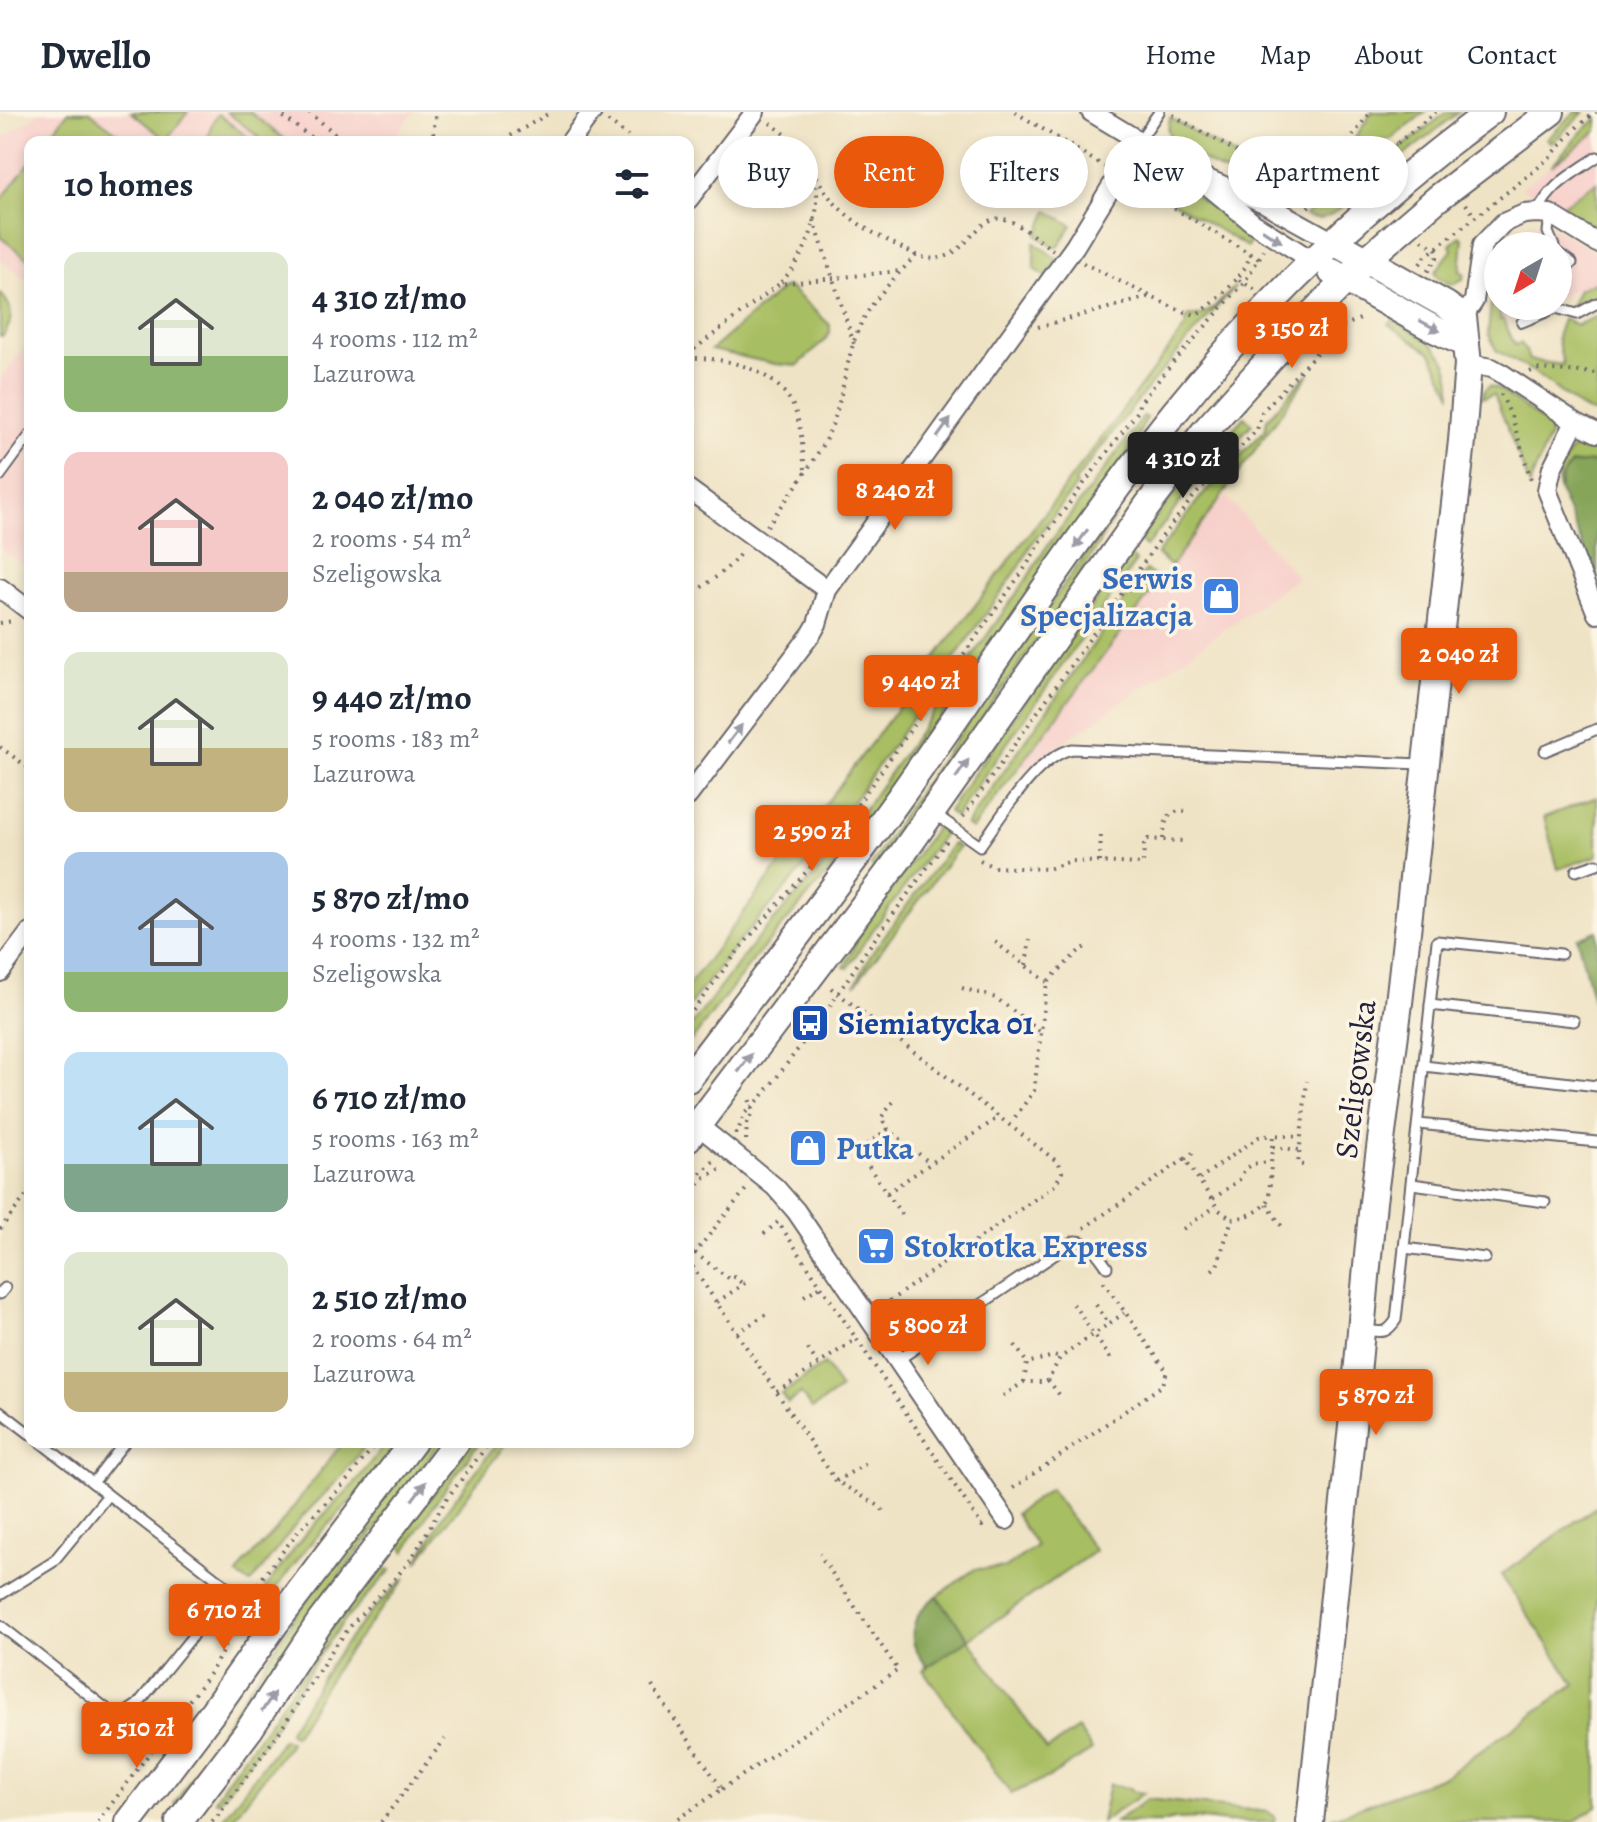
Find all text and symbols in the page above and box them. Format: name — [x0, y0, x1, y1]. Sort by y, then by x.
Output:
text: Dwello — [40, 29, 151, 81]
text: Home — [1145, 36, 1216, 74]
text: Map — [1260, 36, 1311, 74]
text: About — [1355, 36, 1423, 74]
text: Contact — [1467, 36, 1557, 74]
chip: Buy — [718, 136, 818, 208]
chip: Rent — [834, 136, 944, 208]
chip: Filters — [960, 136, 1088, 208]
chip: New — [1104, 136, 1212, 208]
chip: Apartment — [1228, 136, 1408, 208]
text: 10 homes — [64, 161, 193, 208]
icon: filters — [610, 162, 654, 206]
one-way arrow — [1261, 228, 1282, 243]
north arrow — [1484, 232, 1572, 320]
map controls — [1484, 232, 1572, 320]
text: 4 310 zł/mo — [312, 274, 467, 321]
icon: home — [128, 284, 224, 380]
pin: 3 150 zł — [1209, 302, 1375, 370]
text: 3 150 zł — [1255, 310, 1329, 345]
one-way arrow — [1419, 319, 1441, 333]
text: 4 rooms · 112 m² — [312, 321, 478, 356]
text: Lazurowa — [312, 356, 416, 391]
one-way arrow — [936, 417, 952, 439]
pin: 4 310 zł — [1100, 432, 1266, 500]
text: 4 310 zł — [1146, 440, 1220, 475]
pin: 8 240 zł — [812, 464, 978, 532]
text: 8 240 zł — [855, 472, 935, 507]
text: 2 040 zł/mo — [312, 474, 474, 521]
icon: home — [128, 484, 224, 580]
text: 2 rooms · 54 m² — [312, 521, 471, 556]
one-way arrow — [1074, 528, 1089, 549]
text: Szeligowska — [312, 556, 442, 591]
place label: Serwis Specjalizacja — [1020, 556, 1194, 637]
shop icon: Serwis Specjalizacja — [1200, 575, 1242, 617]
pin: 2 040 zł — [1376, 628, 1542, 696]
text: 2 040 zł — [1419, 636, 1499, 671]
pin: 9 440 zł — [838, 655, 1004, 723]
text: 9 440 zł — [882, 663, 960, 698]
text: 9 440 zł/mo — [312, 674, 472, 721]
icon: home — [128, 684, 224, 780]
text: 5 rooms · 183 m² — [312, 721, 479, 756]
one-way arrow — [727, 724, 743, 744]
text: Lazurowa — [312, 756, 416, 791]
one-way arrow — [954, 758, 969, 779]
pin: 2 590 zł — [729, 805, 895, 873]
text: 2 590 zł — [773, 813, 851, 848]
text: 5 870 zł/mo — [312, 874, 469, 921]
icon: home — [128, 884, 224, 980]
text: 4 rooms · 132 m² — [312, 921, 479, 956]
text: Szeligowska — [312, 956, 442, 991]
street label: Szeligowska — [1323, 997, 1387, 1161]
place label: Siemiatycka 01 — [838, 1001, 1034, 1045]
bus stop icon: Siemiatycka 01 — [789, 1002, 831, 1044]
one-way arrow — [736, 1053, 752, 1073]
text: 6 710 zł/mo — [312, 1074, 467, 1121]
icon: home — [128, 1084, 224, 1180]
text: 5 rooms · 163 m² — [312, 1121, 479, 1156]
place label: Putka — [836, 1126, 915, 1170]
shop icon: Putka — [787, 1127, 829, 1169]
text: Lazurowa — [312, 1156, 416, 1191]
place label: Stokrotka Express — [904, 1224, 1148, 1268]
supermarket icon: Stokrotka Express — [855, 1225, 897, 1267]
text: 2 510 zł/mo — [312, 1274, 467, 1321]
icon: home — [128, 1284, 224, 1380]
pin: 5 800 zł — [845, 1299, 1011, 1367]
text: 5 800 zł — [889, 1307, 967, 1342]
text: 2 rooms · 64 m² — [312, 1321, 472, 1356]
text: Lazurowa — [312, 1356, 416, 1391]
pin: 5 870 zł — [1293, 1369, 1459, 1437]
text: 5 870 zł — [1338, 1377, 1414, 1412]
one-way arrow — [411, 1480, 427, 1501]
pin: 6 710 zł — [141, 1584, 307, 1652]
text: 6 710 zł — [187, 1592, 261, 1627]
one-way arrow — [260, 1691, 275, 1712]
pin: 2 510 zł — [54, 1702, 220, 1770]
text: 2 510 zł — [100, 1710, 174, 1745]

